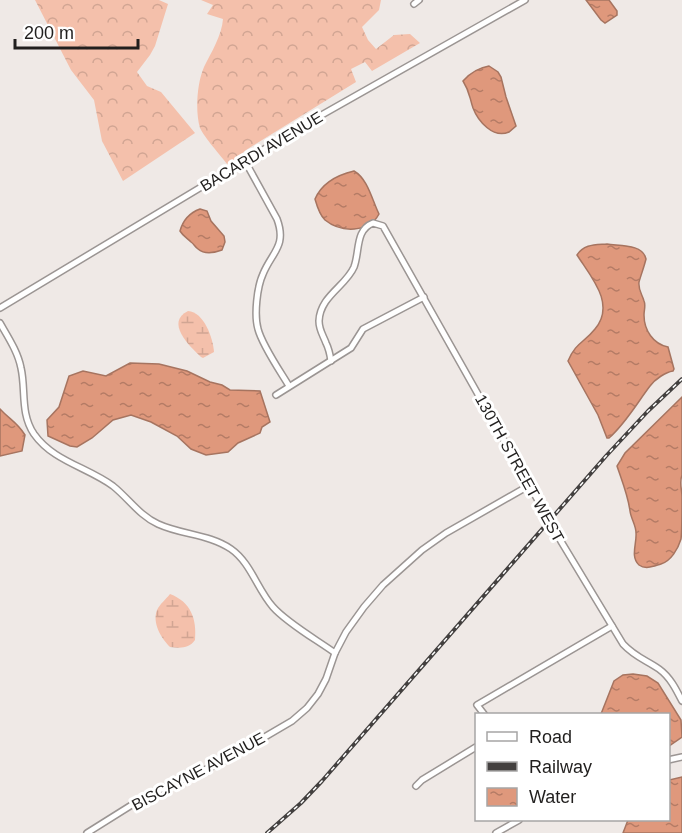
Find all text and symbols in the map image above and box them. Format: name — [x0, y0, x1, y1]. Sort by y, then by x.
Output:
scale bar — [15, 12, 138, 50]
text: 200 m — [24, 23, 74, 43]
street label: BACARDI AVENUE — [197, 108, 325, 195]
street label: 130TH STREET WEST — [472, 392, 567, 545]
legend — [475, 713, 670, 821]
text: Road — [529, 727, 572, 747]
street label: BISCAYNE AVENUE — [129, 729, 268, 814]
text: Railway — [529, 757, 592, 777]
text: Water — [529, 787, 576, 807]

